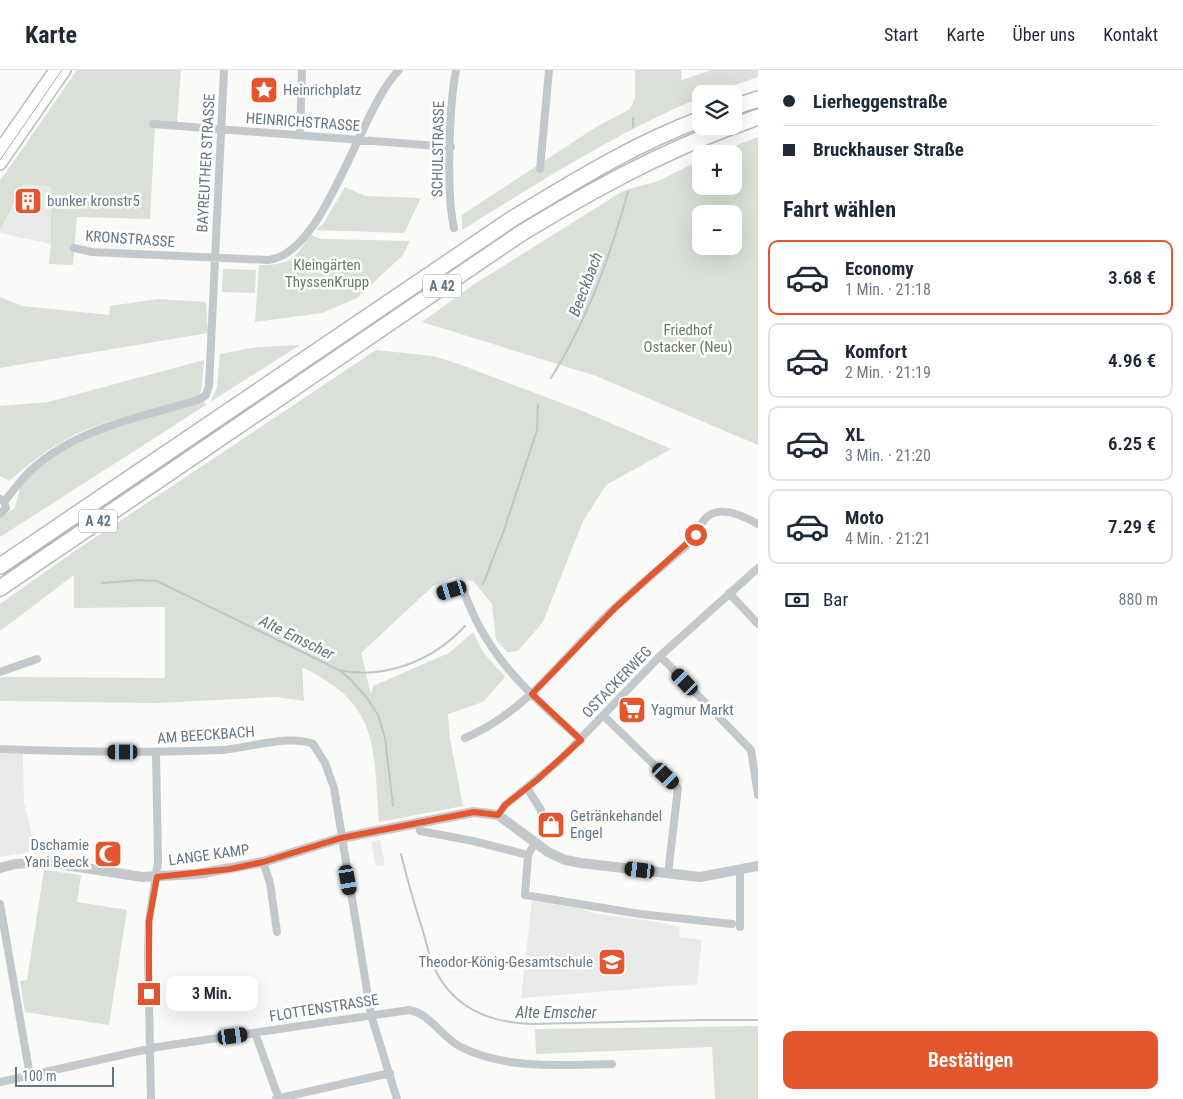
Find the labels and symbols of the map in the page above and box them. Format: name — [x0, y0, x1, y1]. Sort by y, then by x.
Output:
place icon: Heinrichplatz — [249, 75, 279, 105]
place label: Heinrichplatz — [283, 81, 361, 99]
street label: BAYREUTHER STRASSE — [193, 93, 219, 233]
street label: SCHULSTRASSE — [428, 101, 448, 197]
street label: HEINRICHSTRASSE — [245, 109, 361, 135]
building icon: bunker kronstr5 — [13, 186, 43, 216]
place label: bunker kronstr5 — [47, 192, 140, 210]
street label: KRONSTRASSE — [85, 227, 175, 251]
water label: Beeckbach — [565, 250, 606, 319]
park label: Kleingärten ThyssenKrupp — [285, 256, 369, 291]
road number: A 42 — [423, 275, 461, 298]
park label: Friedhof Ostacker (Neu) — [643, 321, 733, 356]
road number: A 42 — [79, 510, 117, 532]
route start — [685, 524, 707, 546]
car — [435, 578, 468, 602]
water label: Alte Emscher — [255, 611, 339, 664]
street label: OSTACKERWEG — [578, 642, 656, 722]
car — [669, 666, 700, 698]
supermarket icon: Yagmur Markt — [617, 695, 647, 725]
place label: Yagmur Markt — [651, 701, 734, 719]
street label: AM BEECKBACH — [157, 723, 255, 747]
car — [108, 745, 138, 760]
car — [649, 760, 682, 792]
place label: Getränkehandel Engel — [570, 807, 662, 842]
shop icon: Getränkehandel Engel — [536, 810, 566, 840]
place label: Dschamie Yani Beeck — [24, 836, 89, 871]
mosque icon: Dschamie Yani Beeck — [93, 839, 123, 869]
street label: LANGE KAMP — [167, 840, 251, 870]
car — [624, 861, 655, 879]
car — [338, 864, 357, 896]
school or university icon: Theodor-König-Gesamtschule — [597, 947, 627, 977]
place label: Theodor-König-Gesamtschule — [418, 953, 593, 971]
callout: 3 Min. — [166, 976, 259, 1012]
route end — [138, 983, 160, 1005]
street label: FLOTTENSTRASSE — [268, 990, 380, 1026]
water label: Alte Emscher — [514, 1003, 598, 1022]
car — [217, 1026, 248, 1046]
scale bar — [15, 1064, 114, 1087]

